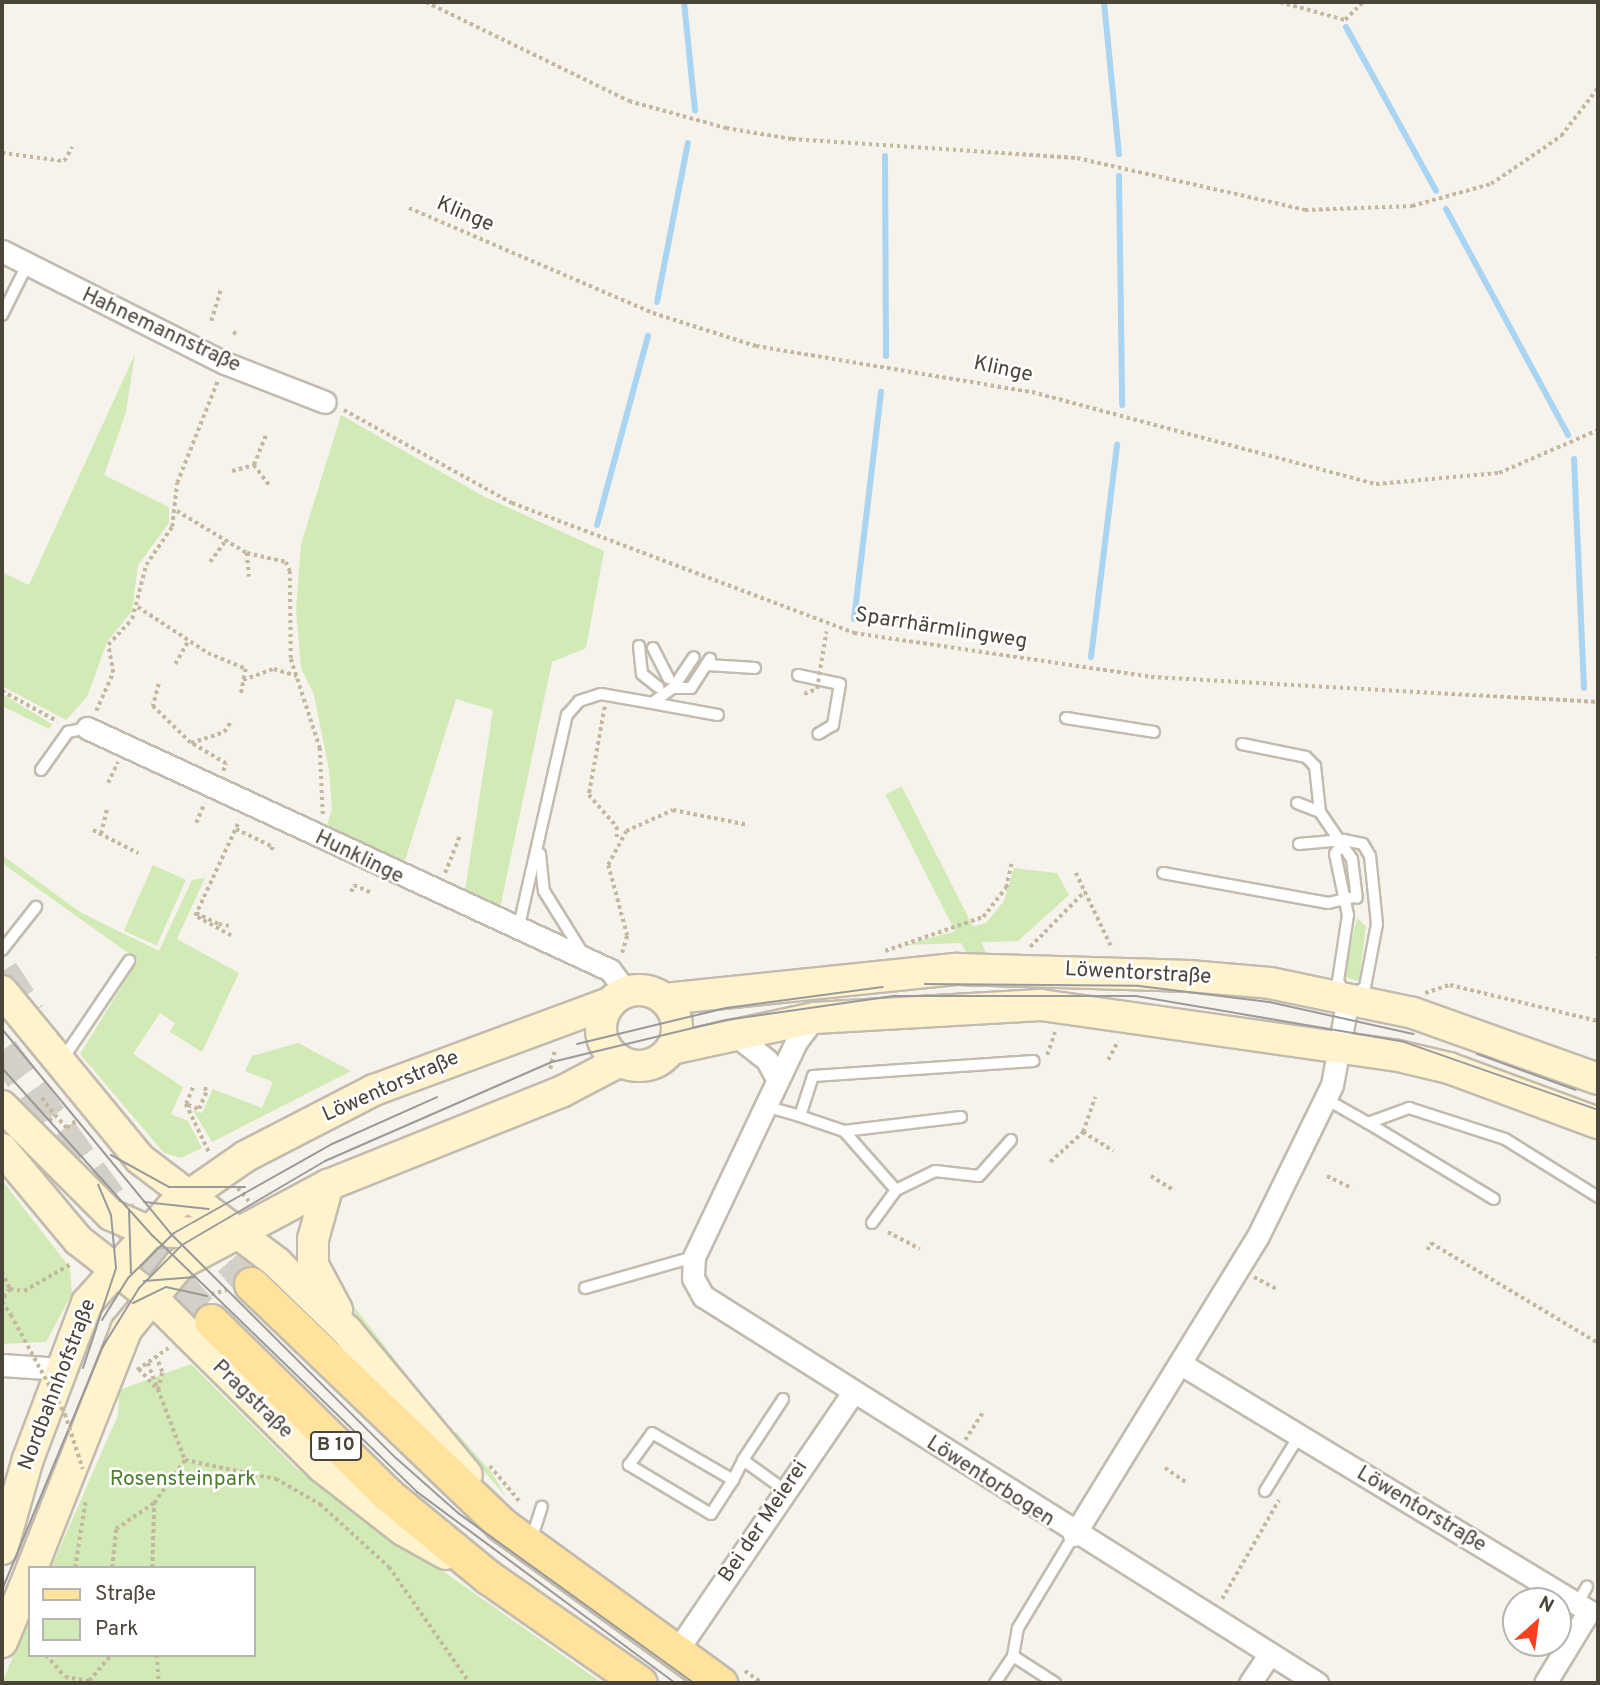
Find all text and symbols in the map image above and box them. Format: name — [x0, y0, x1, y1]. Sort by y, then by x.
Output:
street label: Klinge — [433, 192, 497, 238]
street label: Hahnemannstraße — [78, 283, 244, 379]
street label: Klinge — [971, 351, 1035, 389]
street label: Sparrhärmlingweg — [853, 603, 1029, 655]
street label: Hunklinge — [310, 826, 408, 890]
street label: Löwentorstraße — [1064, 958, 1212, 990]
street label: Löwentorstraße — [319, 1046, 463, 1128]
street label: Nordbahnhofstraße — [14, 1296, 102, 1474]
street label: Pragstraße — [206, 1355, 298, 1445]
road number: B 10 — [310, 1430, 362, 1462]
street label: Löwentorbogen — [921, 1431, 1059, 1533]
street label: Bei der Meierei — [714, 1456, 814, 1588]
street label: Löwentorstraße — [1352, 1461, 1490, 1559]
park label: Rosensteinpark — [110, 1467, 256, 1493]
legend — [28, 1566, 256, 1657]
text: Straße — [95, 1581, 156, 1608]
north arrow — [1502, 1587, 1572, 1657]
text: N — [1534, 1591, 1558, 1619]
text: Park — [95, 1616, 138, 1643]

